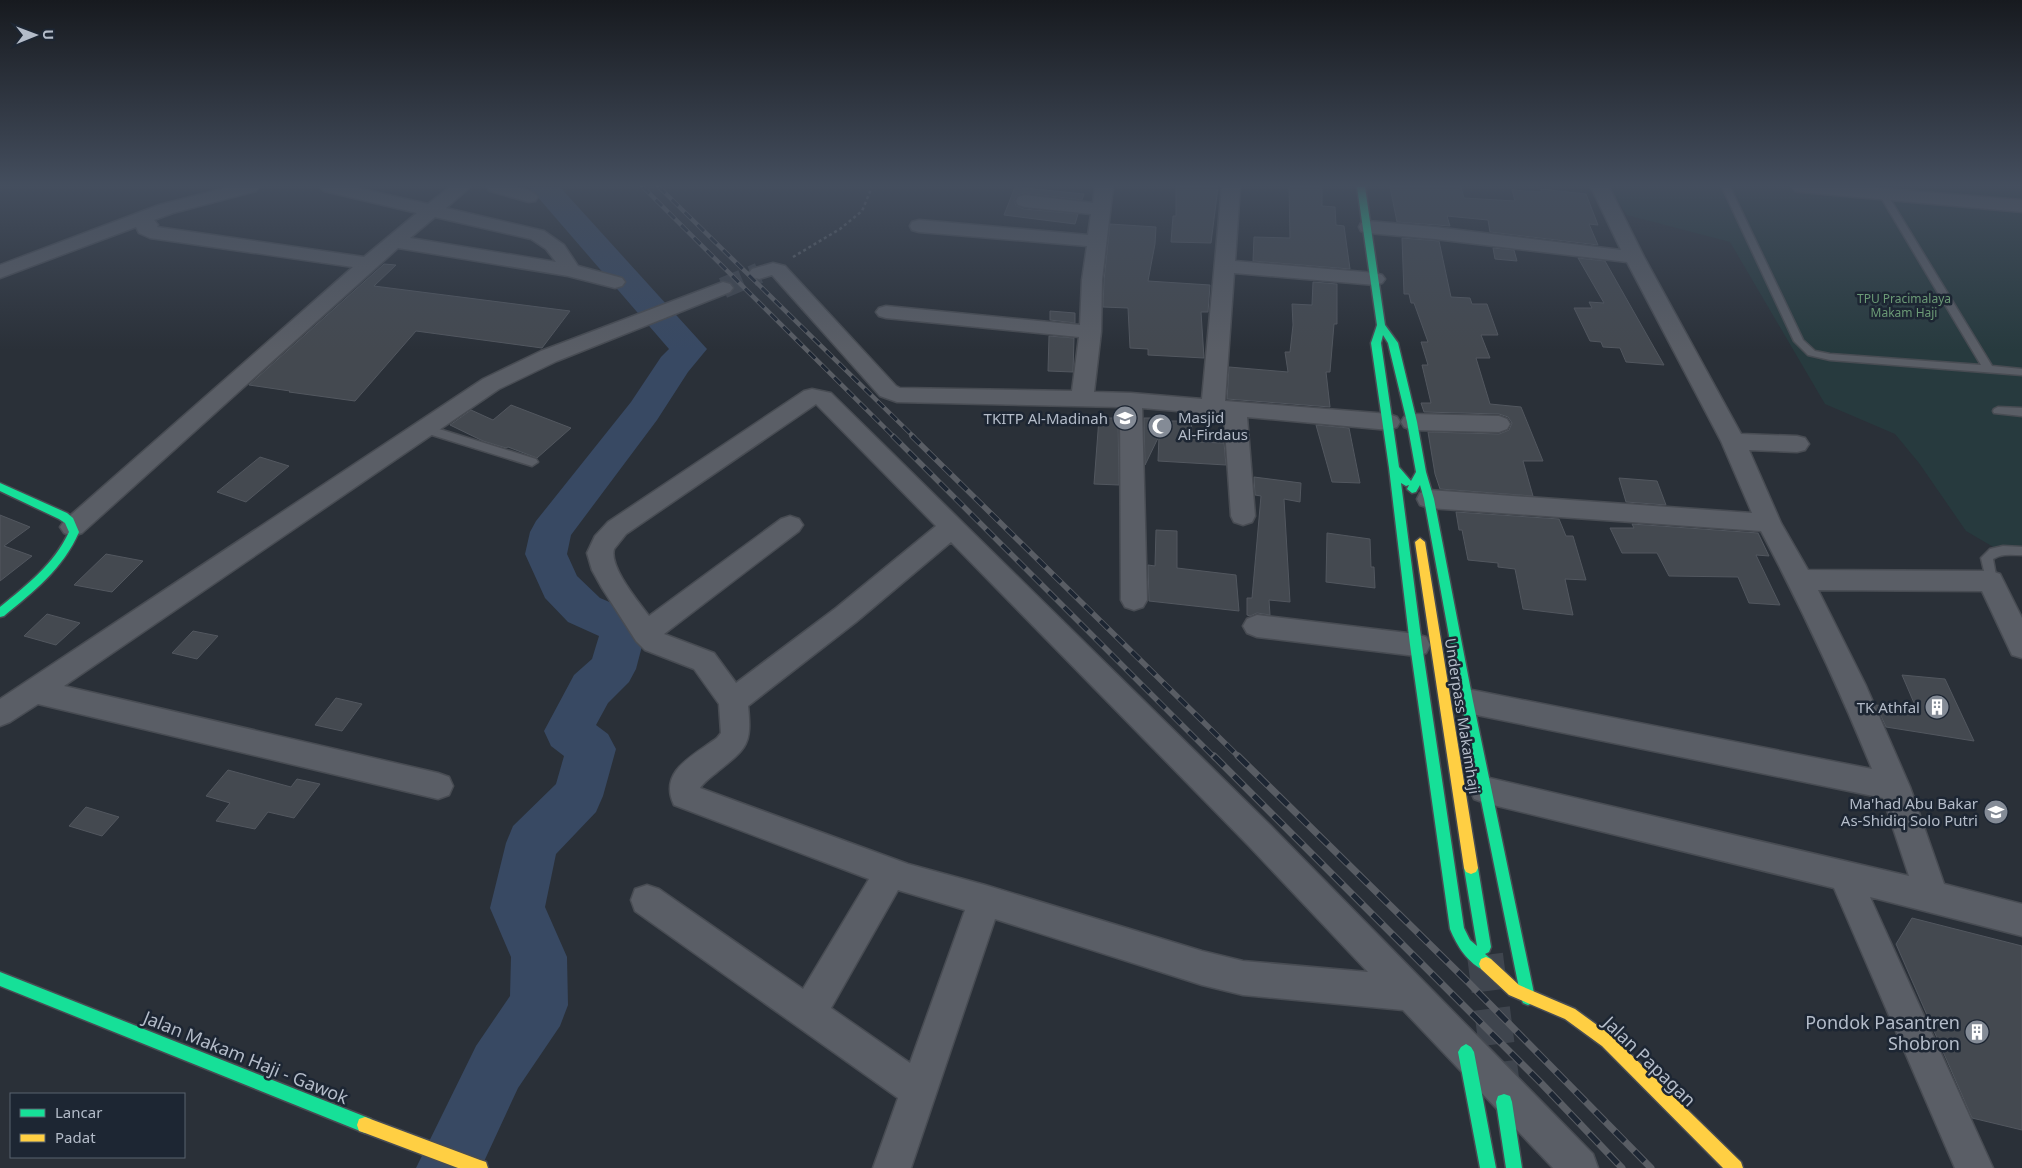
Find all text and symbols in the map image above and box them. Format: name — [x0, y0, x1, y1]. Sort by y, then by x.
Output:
north arrow — [10, 10, 60, 60]
text: U — [39, 29, 58, 40]
park label: TPU Pracimalaya Makam Haji — [1857, 290, 1951, 321]
school or university icon: TKITP Al-Madinah — [1112, 405, 1138, 431]
place label: Masjid Al-Firdaus — [1178, 407, 1248, 444]
place label: TKITP Al-Madinah — [984, 408, 1108, 428]
mosque icon: Masjid Al-Firdaus — [1147, 413, 1173, 439]
street label: Underpass Makamhaji — [1441, 636, 1485, 796]
building icon: TK Athfal — [1924, 694, 1950, 720]
place label: TK Athfal — [1857, 697, 1920, 717]
place label: Ma'had Abu Bakar As-Shidiq Solo Putri — [1841, 793, 1978, 830]
school or university icon: Ma'had Abu Bakar As-Shidiq Solo Putri — [1983, 799, 2009, 825]
street label: Jalan Makam Haji - Gawok — [138, 1004, 352, 1109]
street label: Jalan Papagan — [1597, 1009, 1702, 1111]
place label: Pondok Pasantren Shobron — [1805, 1010, 1960, 1055]
building icon: Pondok Pasantren Shobron — [1964, 1019, 1990, 1045]
legend — [10, 1093, 185, 1158]
text: Lancar — [55, 1102, 102, 1122]
text: Padat — [55, 1127, 96, 1147]

